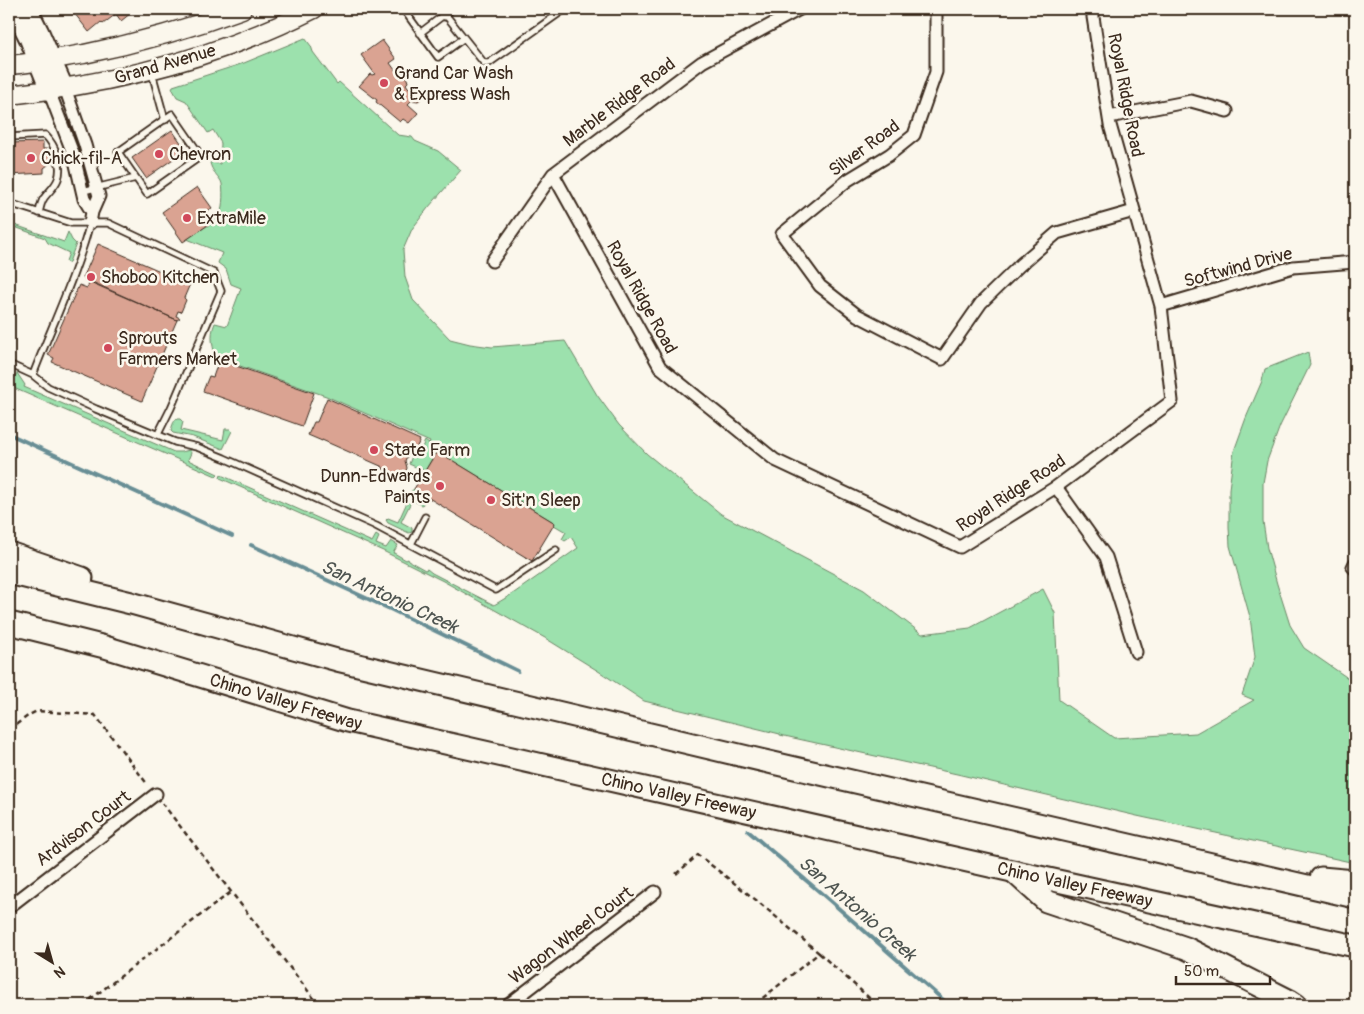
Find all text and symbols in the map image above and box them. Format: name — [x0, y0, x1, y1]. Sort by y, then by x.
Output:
street label: Royal Ridge Road — [1102, 31, 1149, 159]
street label: Grand Avenue — [112, 39, 219, 90]
street label: Marble Ridge Road — [558, 53, 680, 152]
place label: Grand Car Wash & Express Wash — [394, 62, 513, 106]
marker: Grand Car Wash & Express Wash — [378, 77, 390, 89]
street label: Silver Road — [824, 115, 904, 182]
place label: Chevron — [169, 143, 231, 166]
place label: Chick-fil-A — [41, 147, 123, 170]
marker: Chevron — [153, 148, 165, 160]
marker: Chick-fil-A — [25, 152, 37, 164]
place label: ExtraMile — [197, 207, 266, 230]
marker: ExtraMile — [181, 212, 193, 224]
street label: Royal Ridge Road — [601, 237, 682, 358]
street label: Softwind Drive — [1181, 242, 1295, 293]
place label: Shoboo Kitchen — [101, 266, 219, 289]
marker: Shoboo Kitchen — [85, 271, 97, 283]
place label: Sprouts Farmers Market — [118, 327, 238, 371]
marker: Sprouts Farmers Market — [102, 342, 114, 354]
place label: State Farm — [384, 439, 470, 462]
marker: State Farm — [368, 444, 380, 456]
street label: Royal Ridge Road — [952, 450, 1070, 537]
place label: Dunn-Edwards Paints — [320, 465, 430, 509]
marker: Dunn-Edwards Paints — [434, 480, 446, 492]
place label: Sit'n Sleep — [501, 489, 581, 512]
marker: Sit'n Sleep — [485, 494, 497, 506]
water label: San Antonio Creek — [317, 555, 464, 640]
street label: Chino Valley Freeway — [207, 669, 364, 736]
street label: Chino Valley Freeway — [599, 768, 758, 825]
street label: Ardvison Court — [31, 785, 136, 872]
water label: San Antonio Creek — [794, 851, 923, 968]
street label: Chino Valley Freeway — [995, 857, 1155, 913]
street label: Wagon Wheel Court — [505, 881, 639, 990]
north arrow — [28, 936, 78, 986]
scale bar — [1176, 954, 1270, 986]
text: N — [51, 962, 68, 982]
text: 50 m — [1184, 962, 1219, 981]

